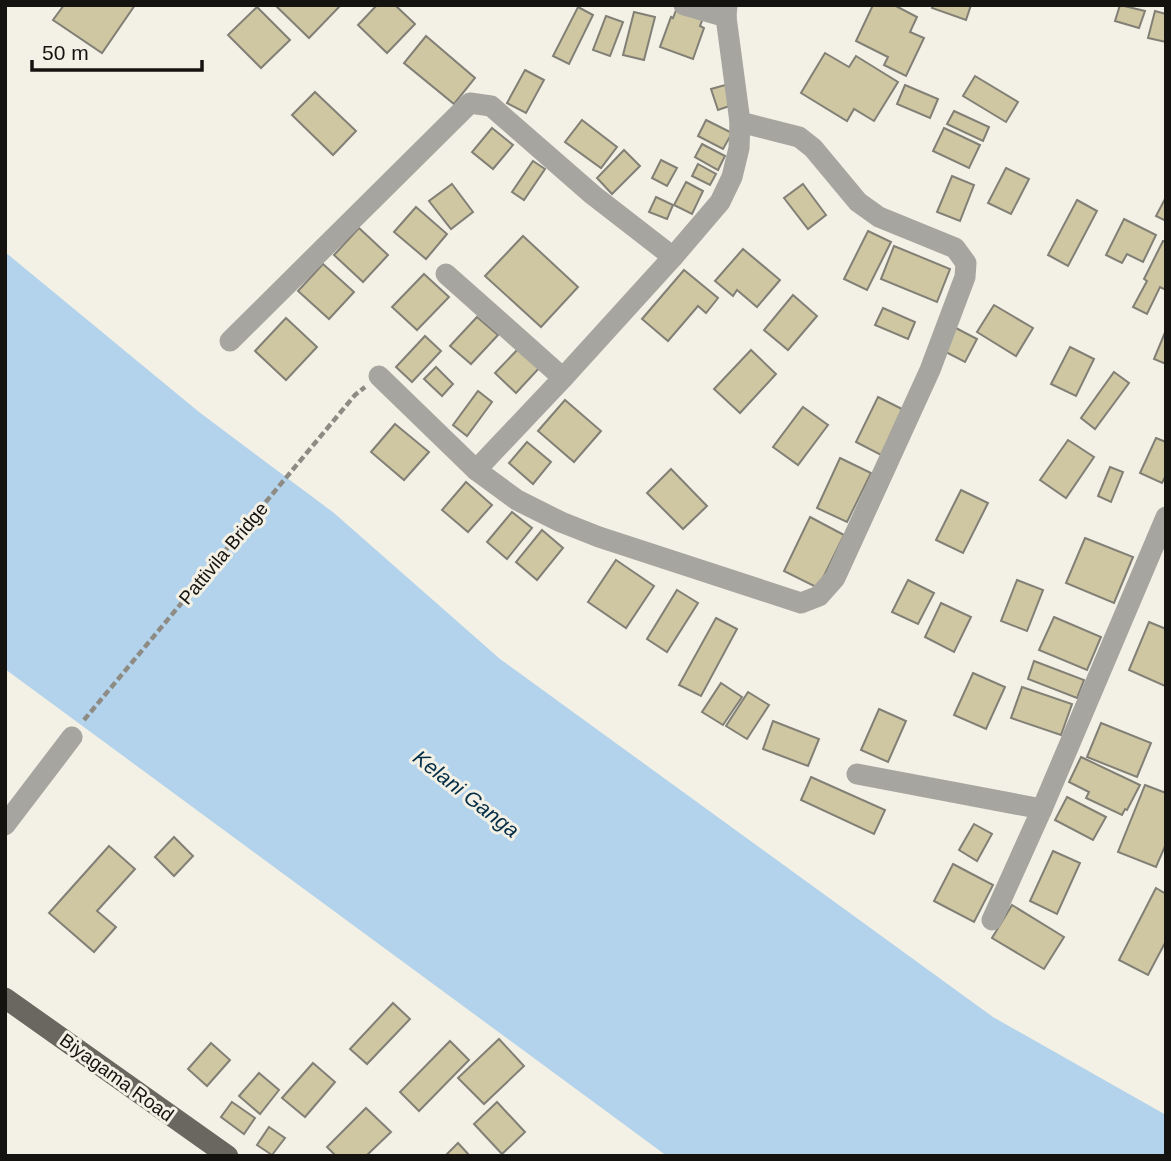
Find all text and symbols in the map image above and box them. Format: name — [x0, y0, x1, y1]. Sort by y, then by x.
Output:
scale bar — [32, 28, 201, 72]
text: 50 m — [42, 41, 89, 64]
street label: Pattivila Bridge — [175, 498, 272, 609]
water label: Kelani Ganga — [409, 745, 524, 842]
street label: Biyagama Road — [56, 1029, 178, 1126]

